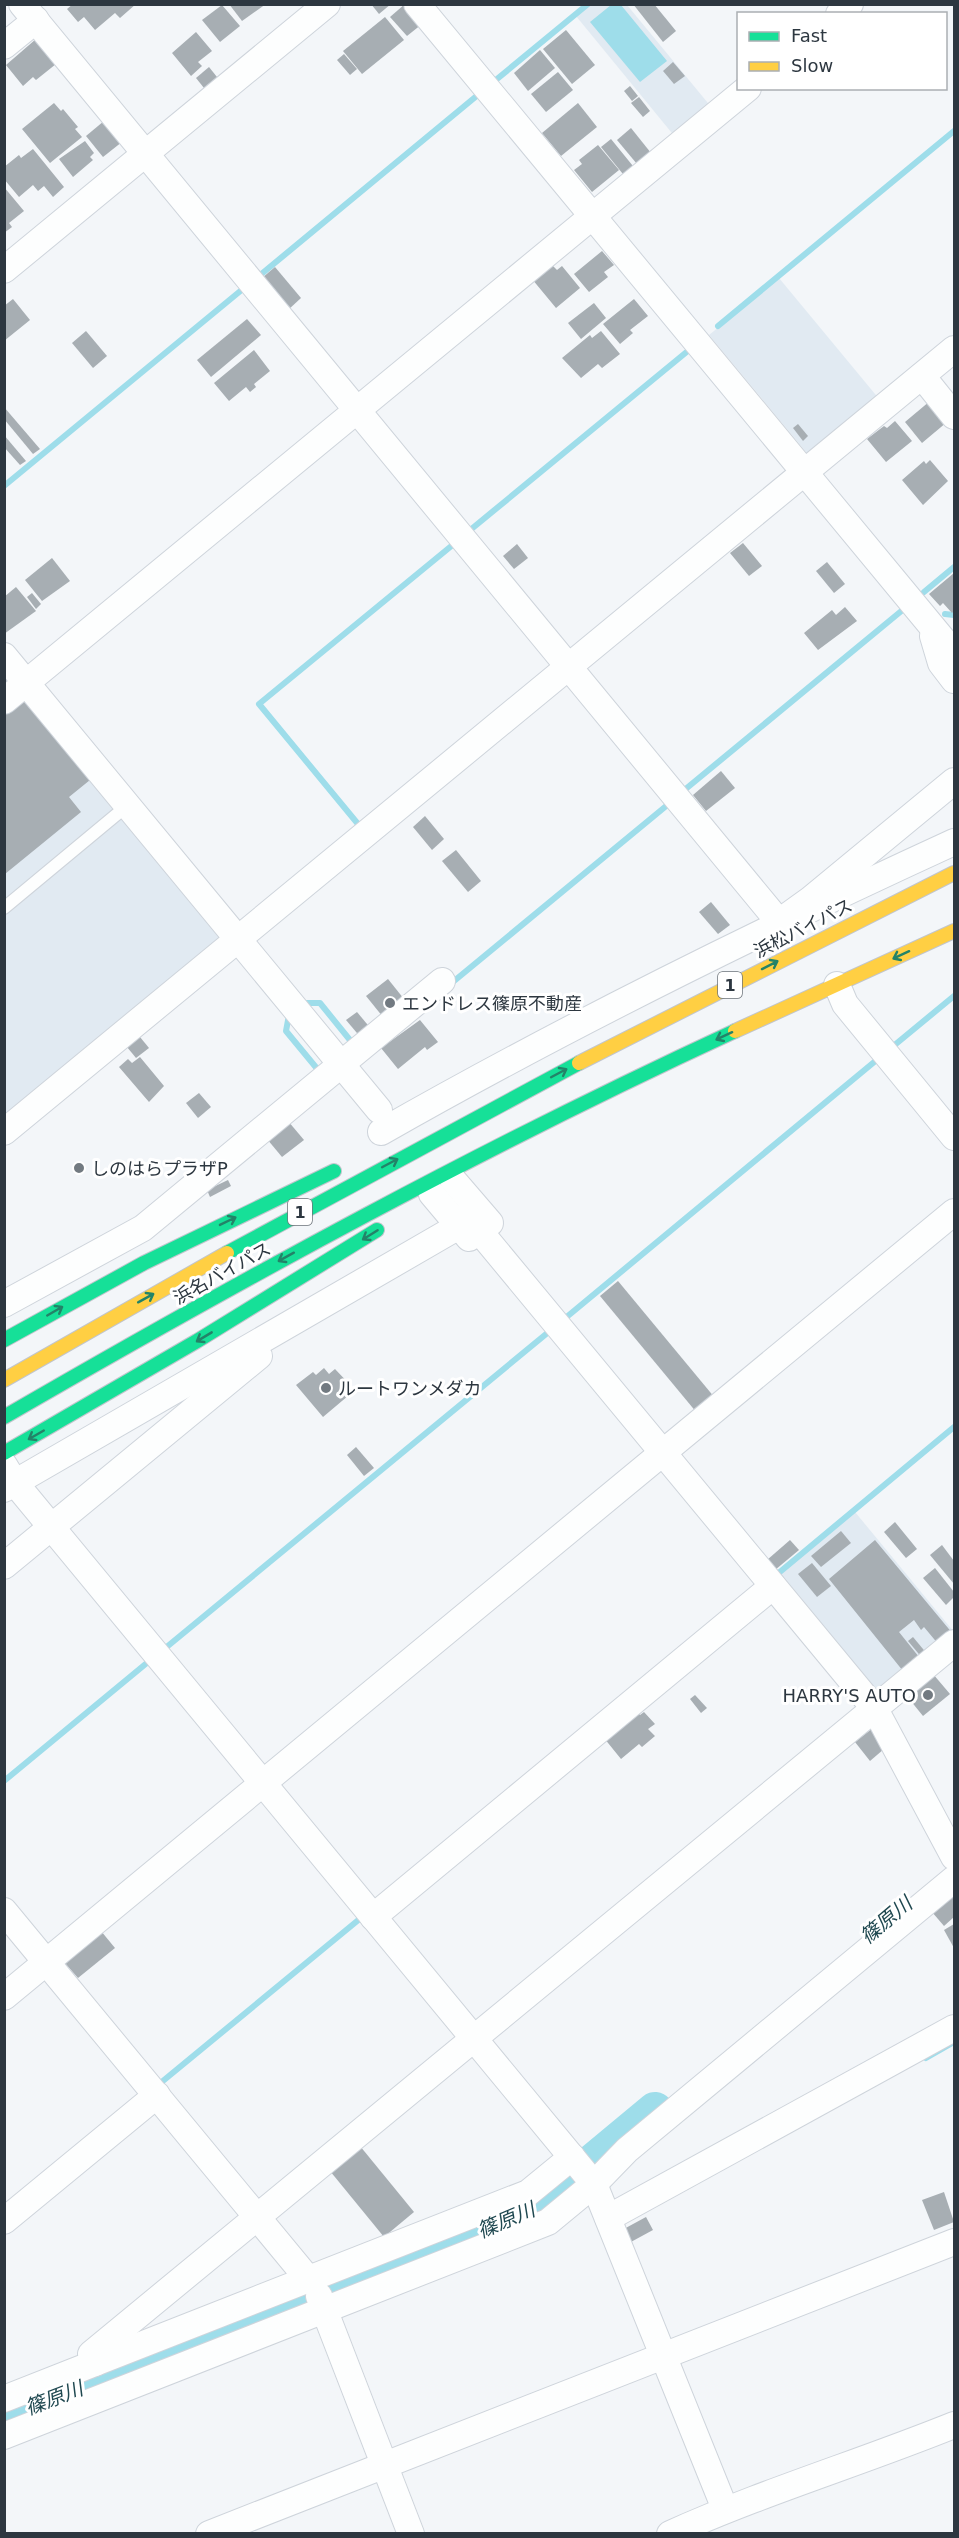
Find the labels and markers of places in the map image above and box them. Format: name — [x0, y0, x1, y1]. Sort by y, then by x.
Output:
place label: エンドレス篠原不動産 — [402, 993, 582, 1014]
marker: エンドレス篠原不動産 — [383, 996, 397, 1010]
place label: しのはらプラザP — [91, 1158, 228, 1179]
marker: しのはらプラザP — [72, 1161, 86, 1175]
place label: ルートワンメダカ — [338, 1378, 481, 1399]
marker: ルートワンメダカ — [319, 1381, 333, 1395]
place label: HARRY'S AUTO — [783, 1685, 916, 1706]
marker: HARRY'S AUTO — [921, 1688, 935, 1702]

